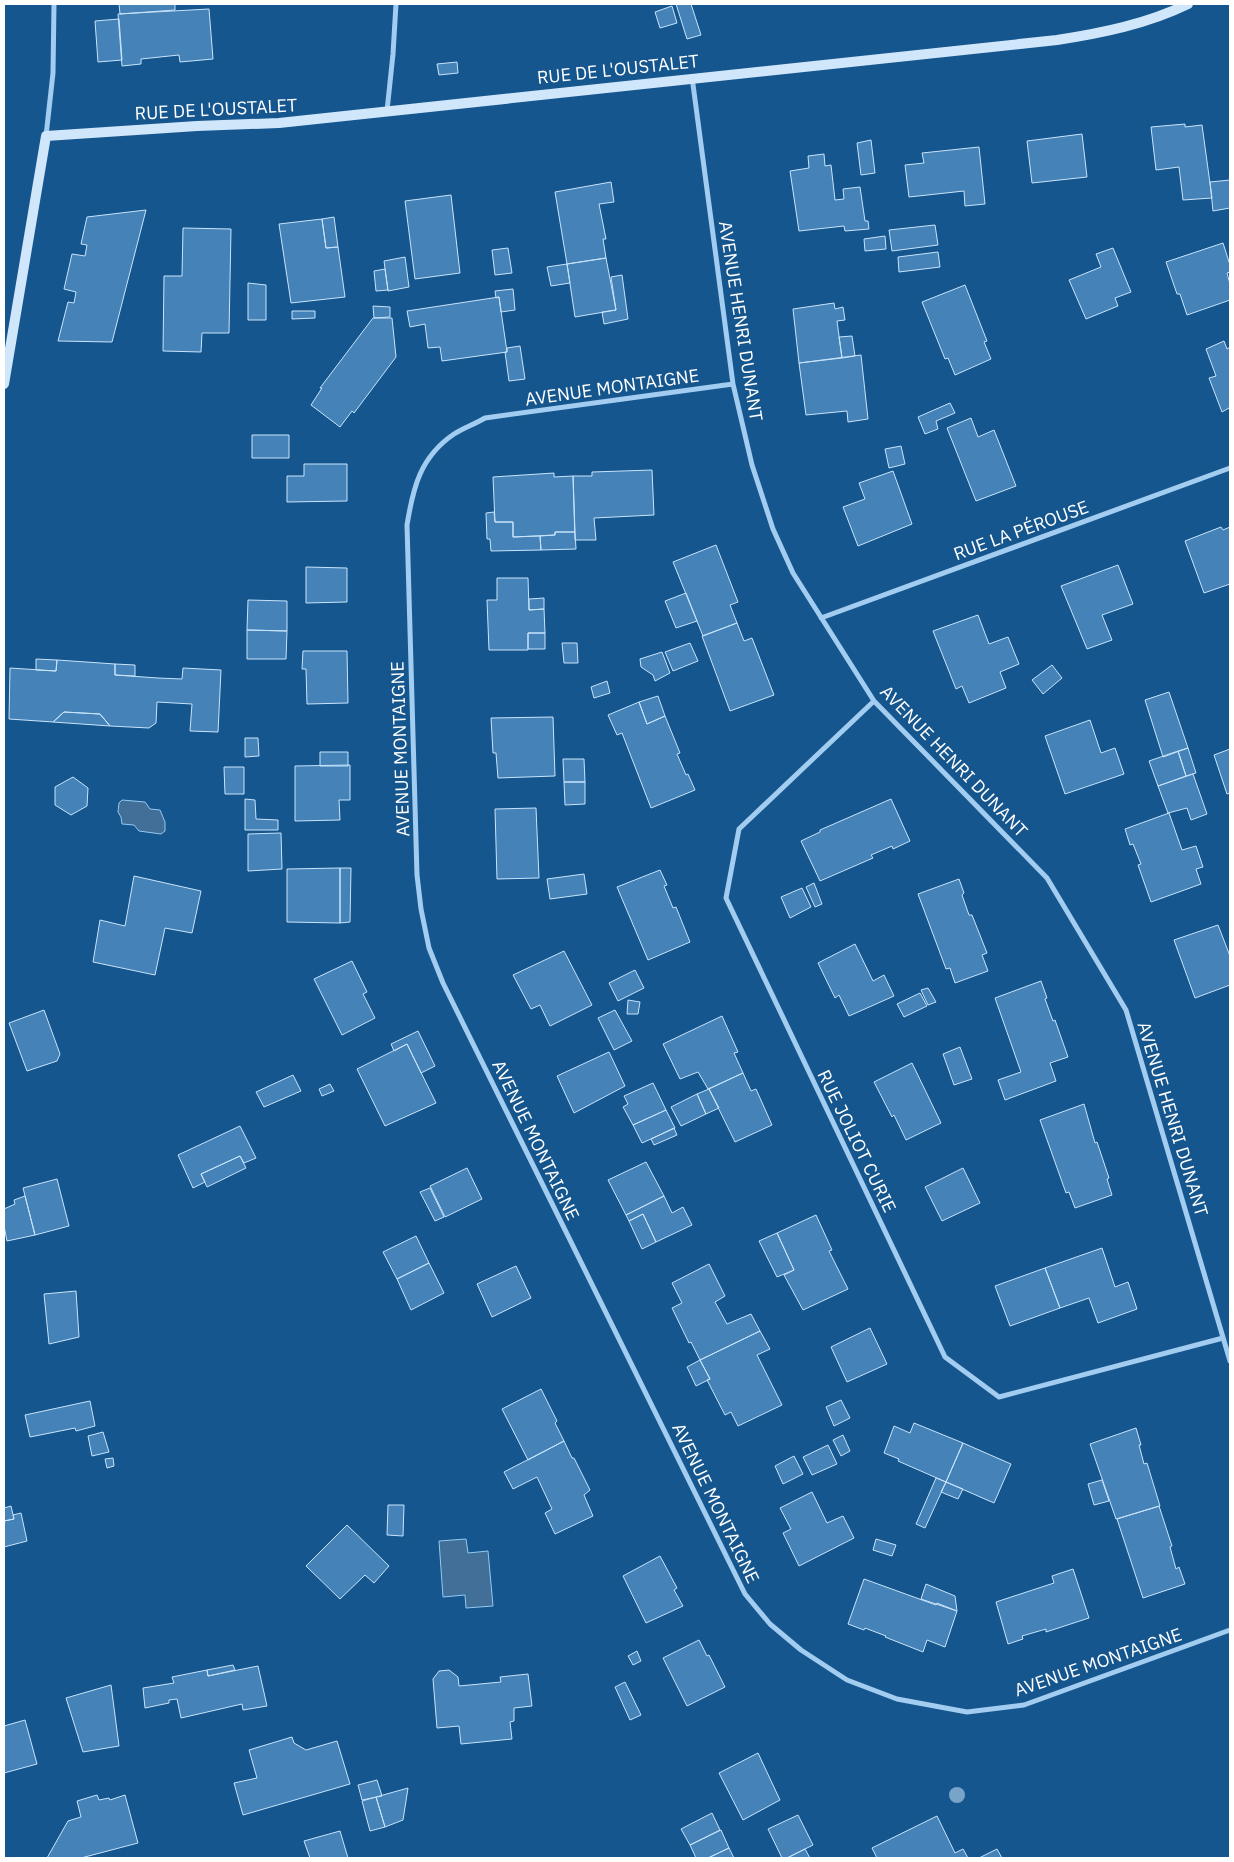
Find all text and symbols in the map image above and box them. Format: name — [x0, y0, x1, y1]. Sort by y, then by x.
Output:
street label: RUE DE L'OUSTALET — [536, 49, 700, 89]
street label: RUE DE L'OUSTALET — [134, 93, 298, 125]
street label: AVENUE HENRI DUNANT — [714, 219, 768, 423]
street label: AVENUE MONTAIGNE — [523, 363, 701, 411]
street label: RUE LA PÉROUSE — [950, 495, 1092, 565]
street label: AVENUE MONTAIGNE — [385, 661, 415, 837]
street label: AVENUE HENRI DUNANT — [875, 680, 1033, 842]
street label: AVENUE HENRI DUNANT — [1132, 1019, 1214, 1219]
street label: AVENUE MONTAIGNE — [487, 1056, 585, 1224]
street label: RUE JOLIOT CURIE — [812, 1066, 902, 1216]
street label: AVENUE MONTAIGNE — [667, 1419, 765, 1587]
street label: AVENUE MONTAIGNE — [1011, 1623, 1185, 1701]

